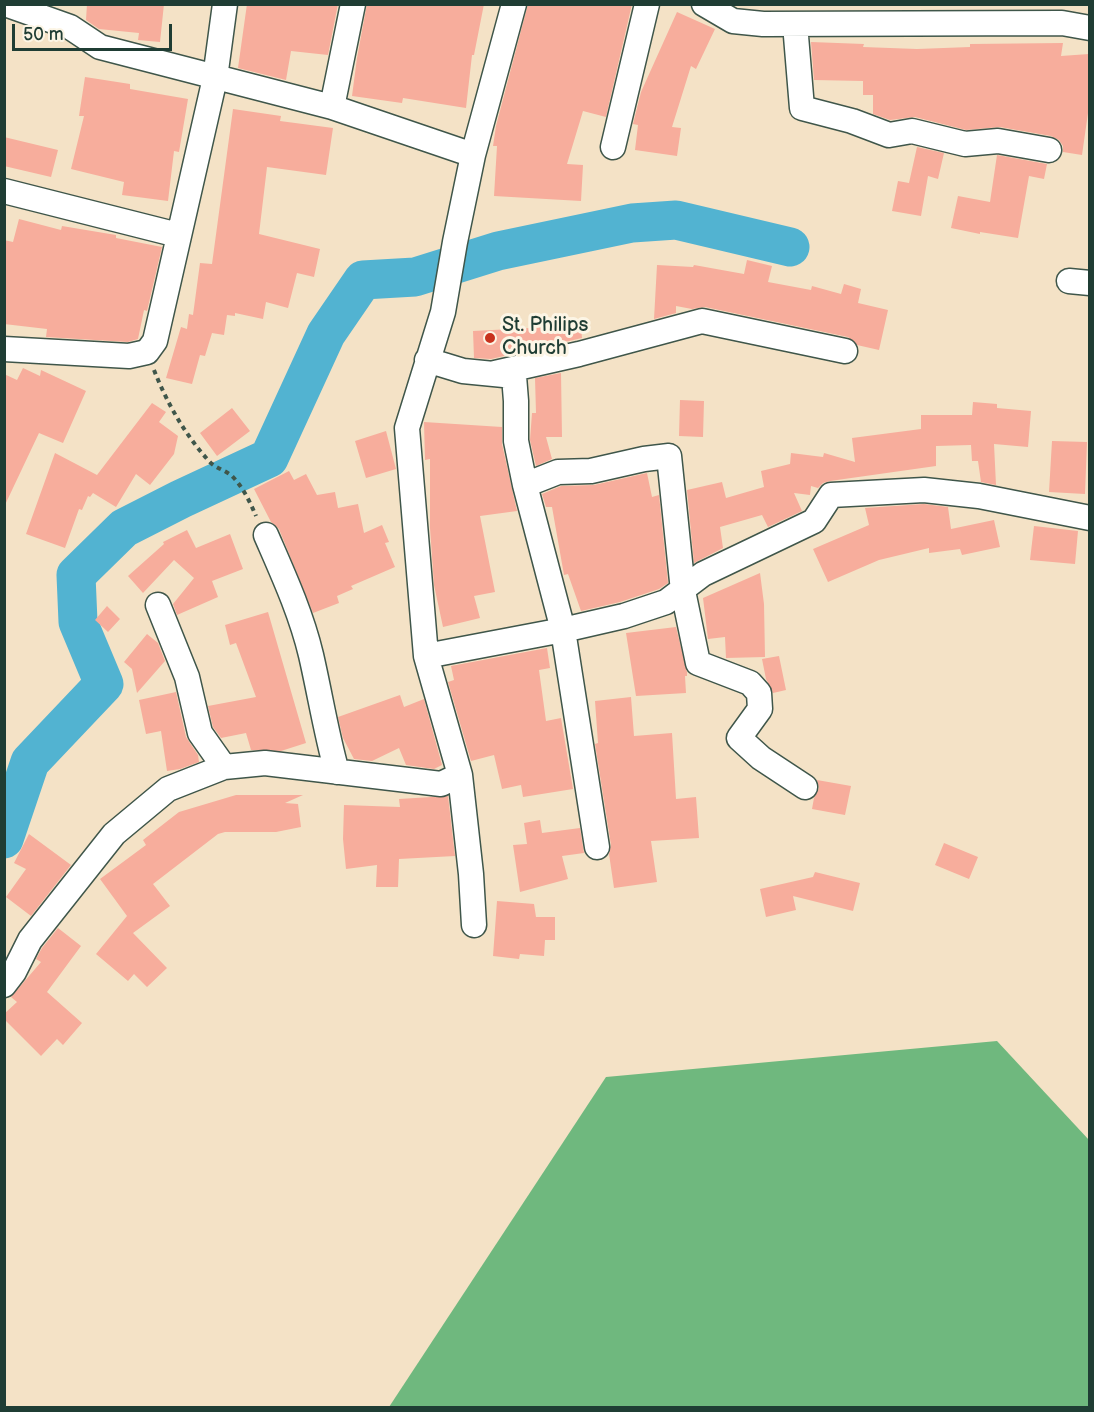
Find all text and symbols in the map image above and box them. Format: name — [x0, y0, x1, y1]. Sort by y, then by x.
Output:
scale bar — [15, 12, 176, 50]
text: 50 m — [23, 24, 64, 45]
place label: St. Philips Church — [502, 314, 588, 361]
marker: St. Philips Church — [483, 331, 497, 345]

